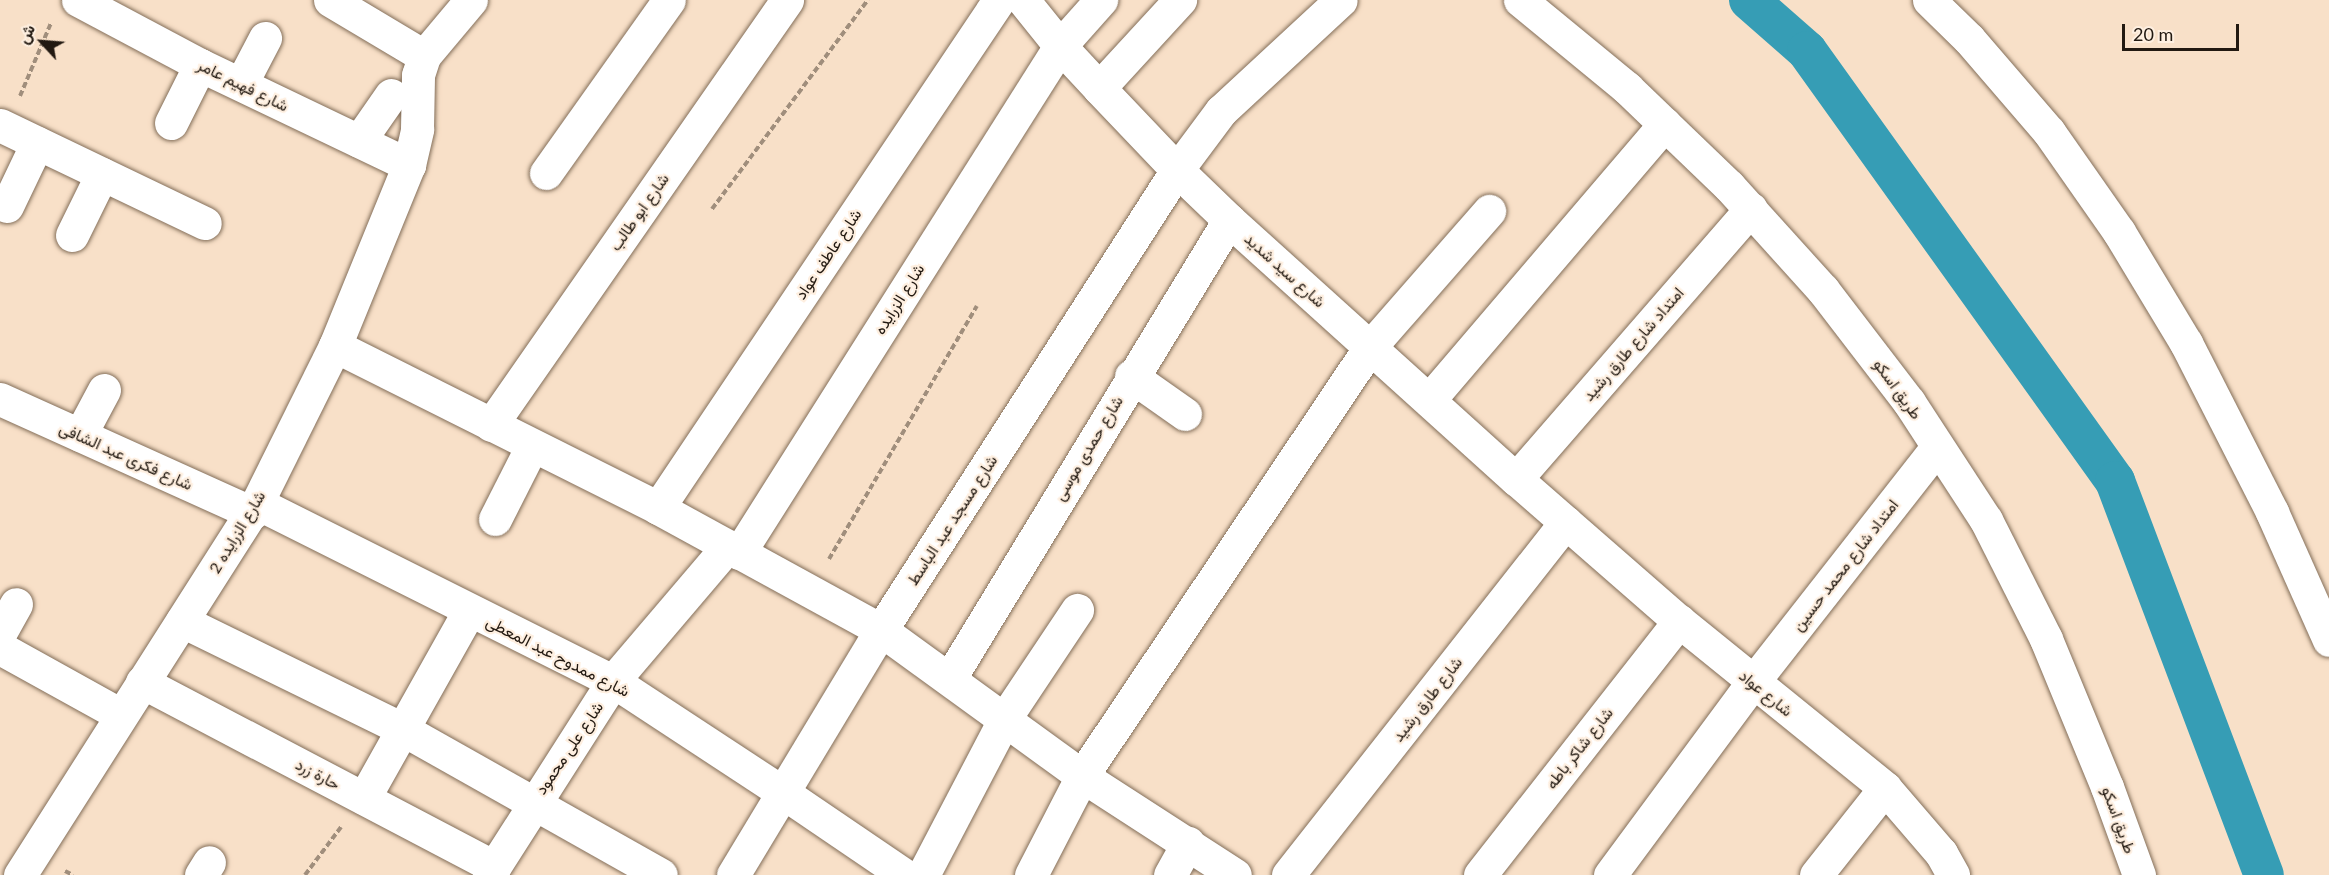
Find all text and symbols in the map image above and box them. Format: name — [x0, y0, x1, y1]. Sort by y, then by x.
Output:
north arrow — [12, 12, 72, 72]
scale bar — [2125, 12, 2242, 50]
text: ش — [13, 21, 38, 47]
text: 20 m — [2133, 23, 2173, 45]
street label: شارع فهيم عامر — [194, 55, 292, 115]
street label: شارع ابو طالب — [605, 170, 673, 254]
street label: شارع عاطف عواد — [791, 205, 865, 303]
street label: شارع سيد شديد — [1241, 229, 1329, 311]
street label: شارع الزرايده — [870, 260, 928, 338]
street label: امتداد شارع طارق رشيد — [1578, 283, 1688, 405]
street label: طريق اسكو — [1870, 355, 1926, 423]
street label: شارع حمدى موسى — [1049, 392, 1127, 504]
street label: شارع فكرى عبد الشافى — [57, 418, 195, 494]
street label: شارع مسجد عبد الباسط — [903, 451, 1001, 589]
street label: شارع الزرايده 2 — [205, 487, 269, 577]
street label: امتداد شارع محمد حسين — [1788, 495, 1902, 635]
street label: شارع ممدوح عبد المعطى — [483, 611, 633, 701]
street label: شارع طارق رشيد — [1388, 653, 1466, 745]
street label: شارع عواد — [1735, 666, 1797, 720]
street label: شارع على محمود — [531, 698, 607, 798]
street label: شارع شاكر باطه — [1541, 703, 1617, 793]
street label: حارة زرد — [292, 754, 344, 794]
street label: طريق اسكو — [2098, 784, 2140, 856]

